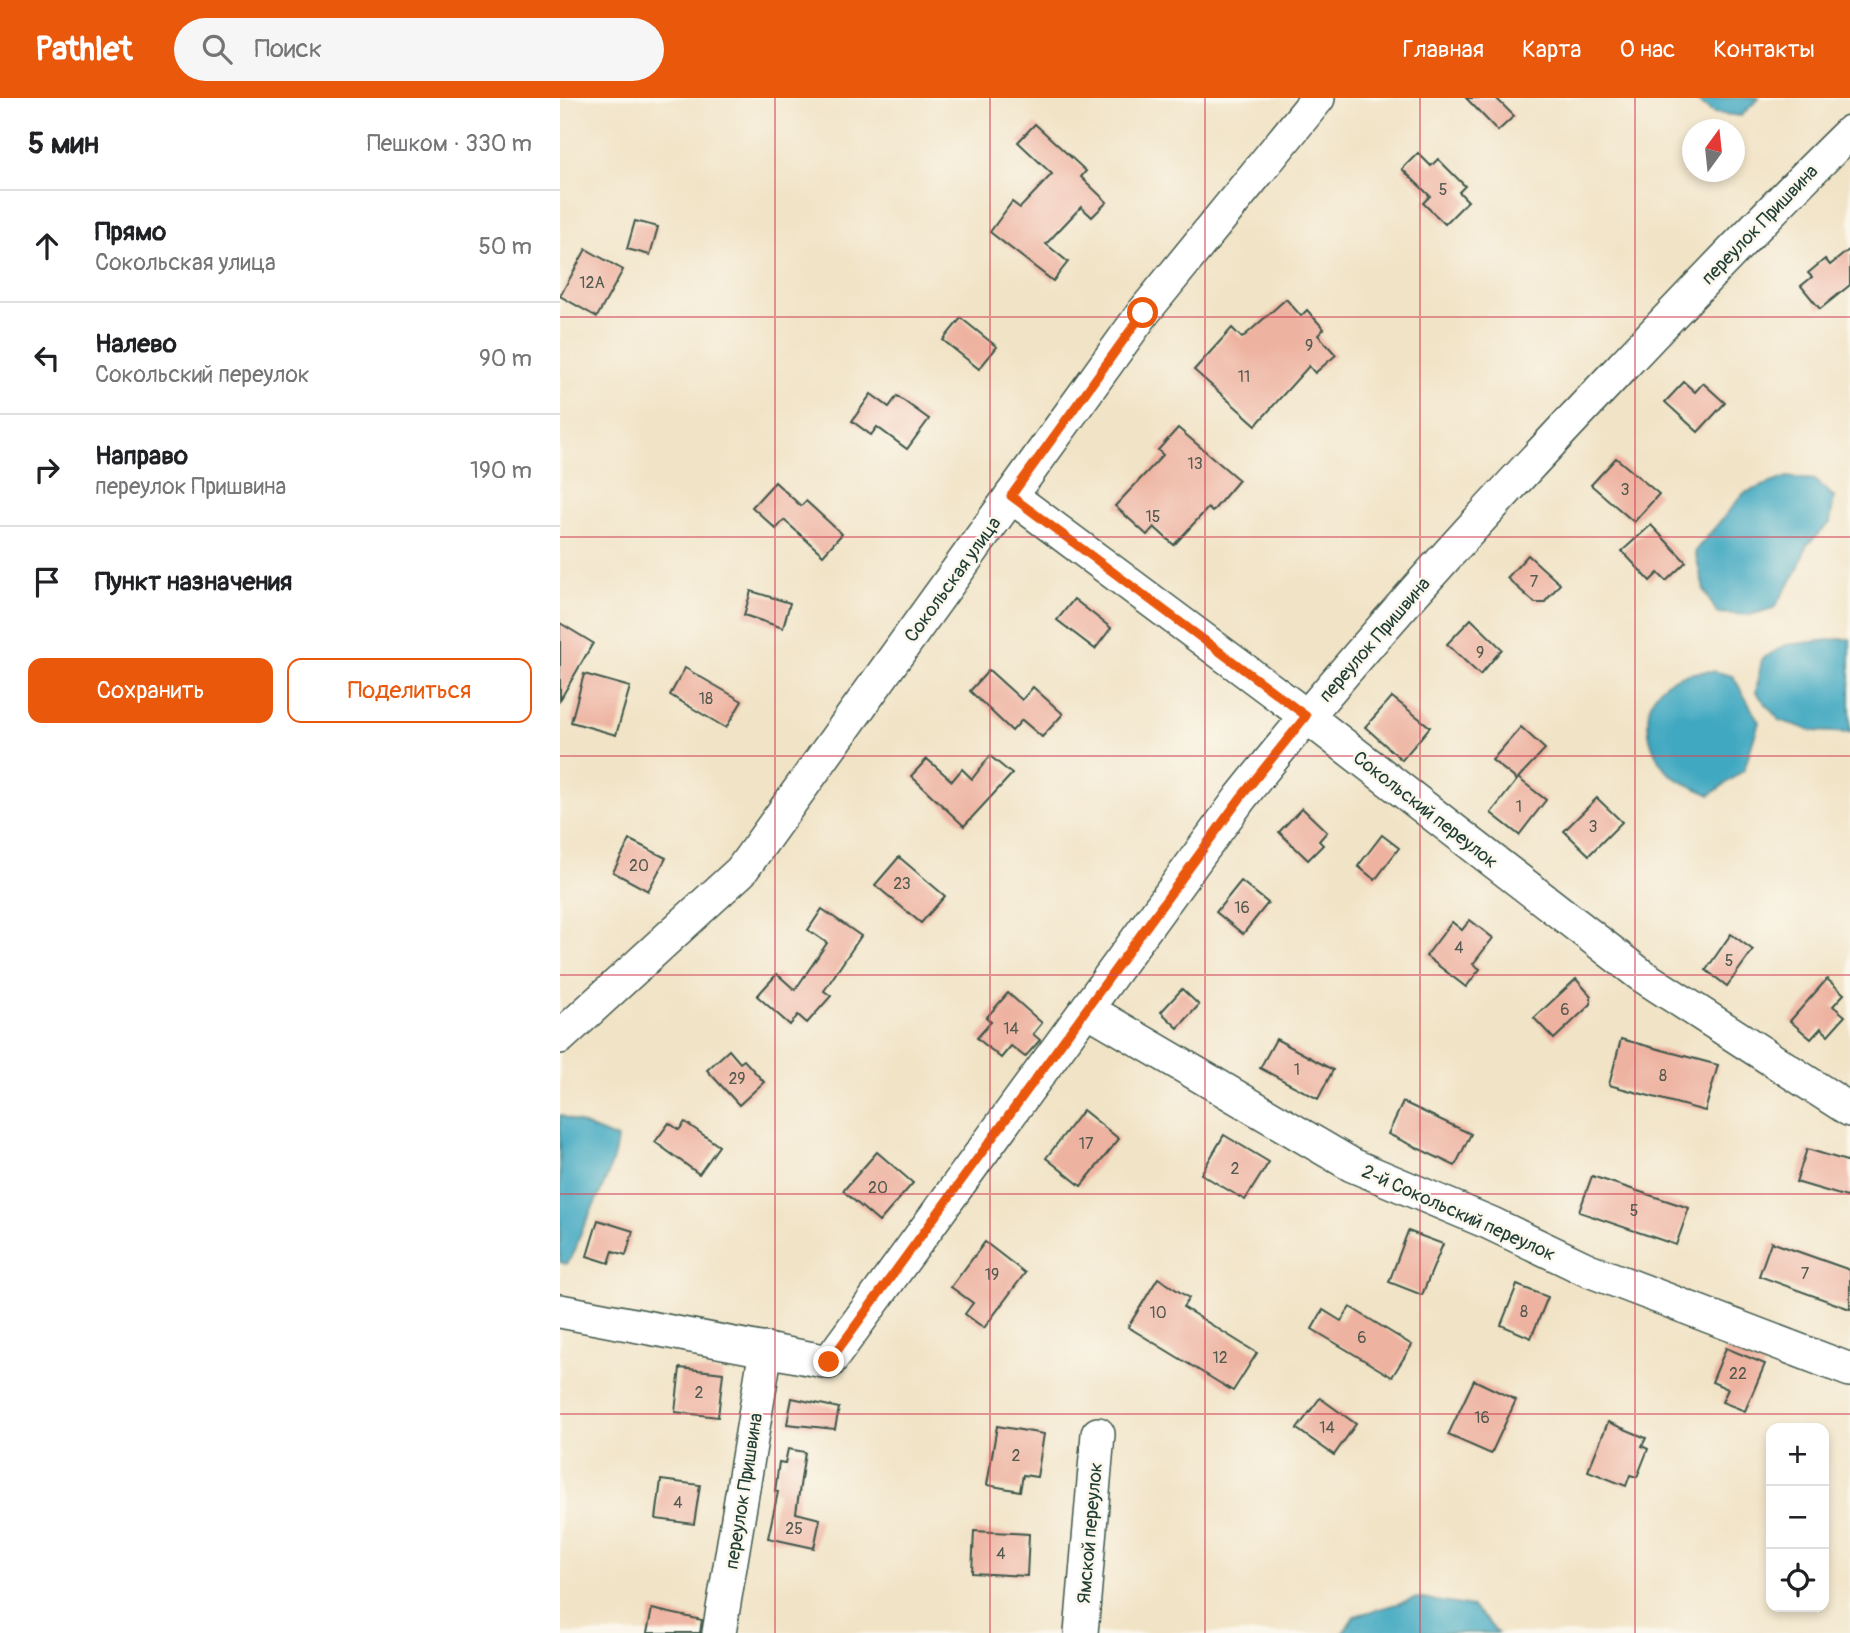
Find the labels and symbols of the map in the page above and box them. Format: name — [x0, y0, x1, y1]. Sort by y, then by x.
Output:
north arrow — [1682, 119, 1745, 182]
street label: переулок Пришвина — [1696, 159, 1823, 290]
house number: 5 — [1439, 180, 1447, 200]
house number: 12А — [579, 273, 605, 293]
route start — [1127, 297, 1158, 328]
house number: 9 — [1305, 336, 1313, 356]
house number: 11 — [1238, 367, 1250, 387]
house number: 13 — [1187, 454, 1203, 474]
house number: 3 — [1621, 480, 1630, 500]
house number: 15 — [1146, 507, 1160, 527]
street label: Сокольская улица — [899, 512, 1006, 647]
street label: переулок Пришвина — [1314, 572, 1436, 707]
house number: 7 — [1530, 572, 1539, 592]
house number: 9 — [1476, 643, 1484, 663]
house number: 18 — [699, 689, 713, 709]
street label: Сокольский переулок — [1348, 746, 1503, 874]
house number: 1 — [1516, 797, 1522, 817]
house number: 3 — [1589, 817, 1598, 837]
house number: 20 — [629, 856, 649, 876]
house number: 23 — [893, 874, 911, 894]
house number: 16 — [1234, 898, 1250, 918]
house number: 4 — [1454, 938, 1464, 958]
house number: 5 — [1725, 951, 1733, 971]
house number: 6 — [1560, 1000, 1570, 1020]
house number: 14 — [1003, 1019, 1019, 1039]
house number: 1 — [1294, 1060, 1300, 1080]
house number: 8 — [1659, 1066, 1667, 1086]
house number: 29 — [728, 1069, 746, 1089]
house number: 17 — [1079, 1134, 1094, 1154]
house number: 2 — [1231, 1159, 1240, 1179]
street label: 2-й Сокольский переулок — [1358, 1159, 1559, 1267]
house number: 20 — [868, 1178, 888, 1198]
house number: 5 — [1630, 1201, 1638, 1221]
house number: 7 — [1801, 1264, 1810, 1284]
house number: 19 — [985, 1265, 999, 1285]
house number: 8 — [1520, 1302, 1528, 1322]
house number: 10 — [1149, 1303, 1167, 1323]
house number: 6 — [1357, 1328, 1367, 1348]
route end — [813, 1346, 844, 1377]
house number: 12 — [1212, 1348, 1228, 1368]
house number: 22 — [1729, 1364, 1747, 1384]
house number: 2 — [695, 1383, 704, 1403]
house number: 16 — [1474, 1408, 1490, 1428]
street label: переулок Пришвина — [720, 1411, 768, 1571]
house number: 14 — [1319, 1418, 1335, 1438]
house number: 2 — [1012, 1446, 1021, 1466]
street label: Ямской переулок — [1072, 1461, 1108, 1605]
house number: 4 — [673, 1493, 683, 1513]
house number: 25 — [785, 1519, 803, 1539]
house number: 4 — [996, 1544, 1006, 1564]

